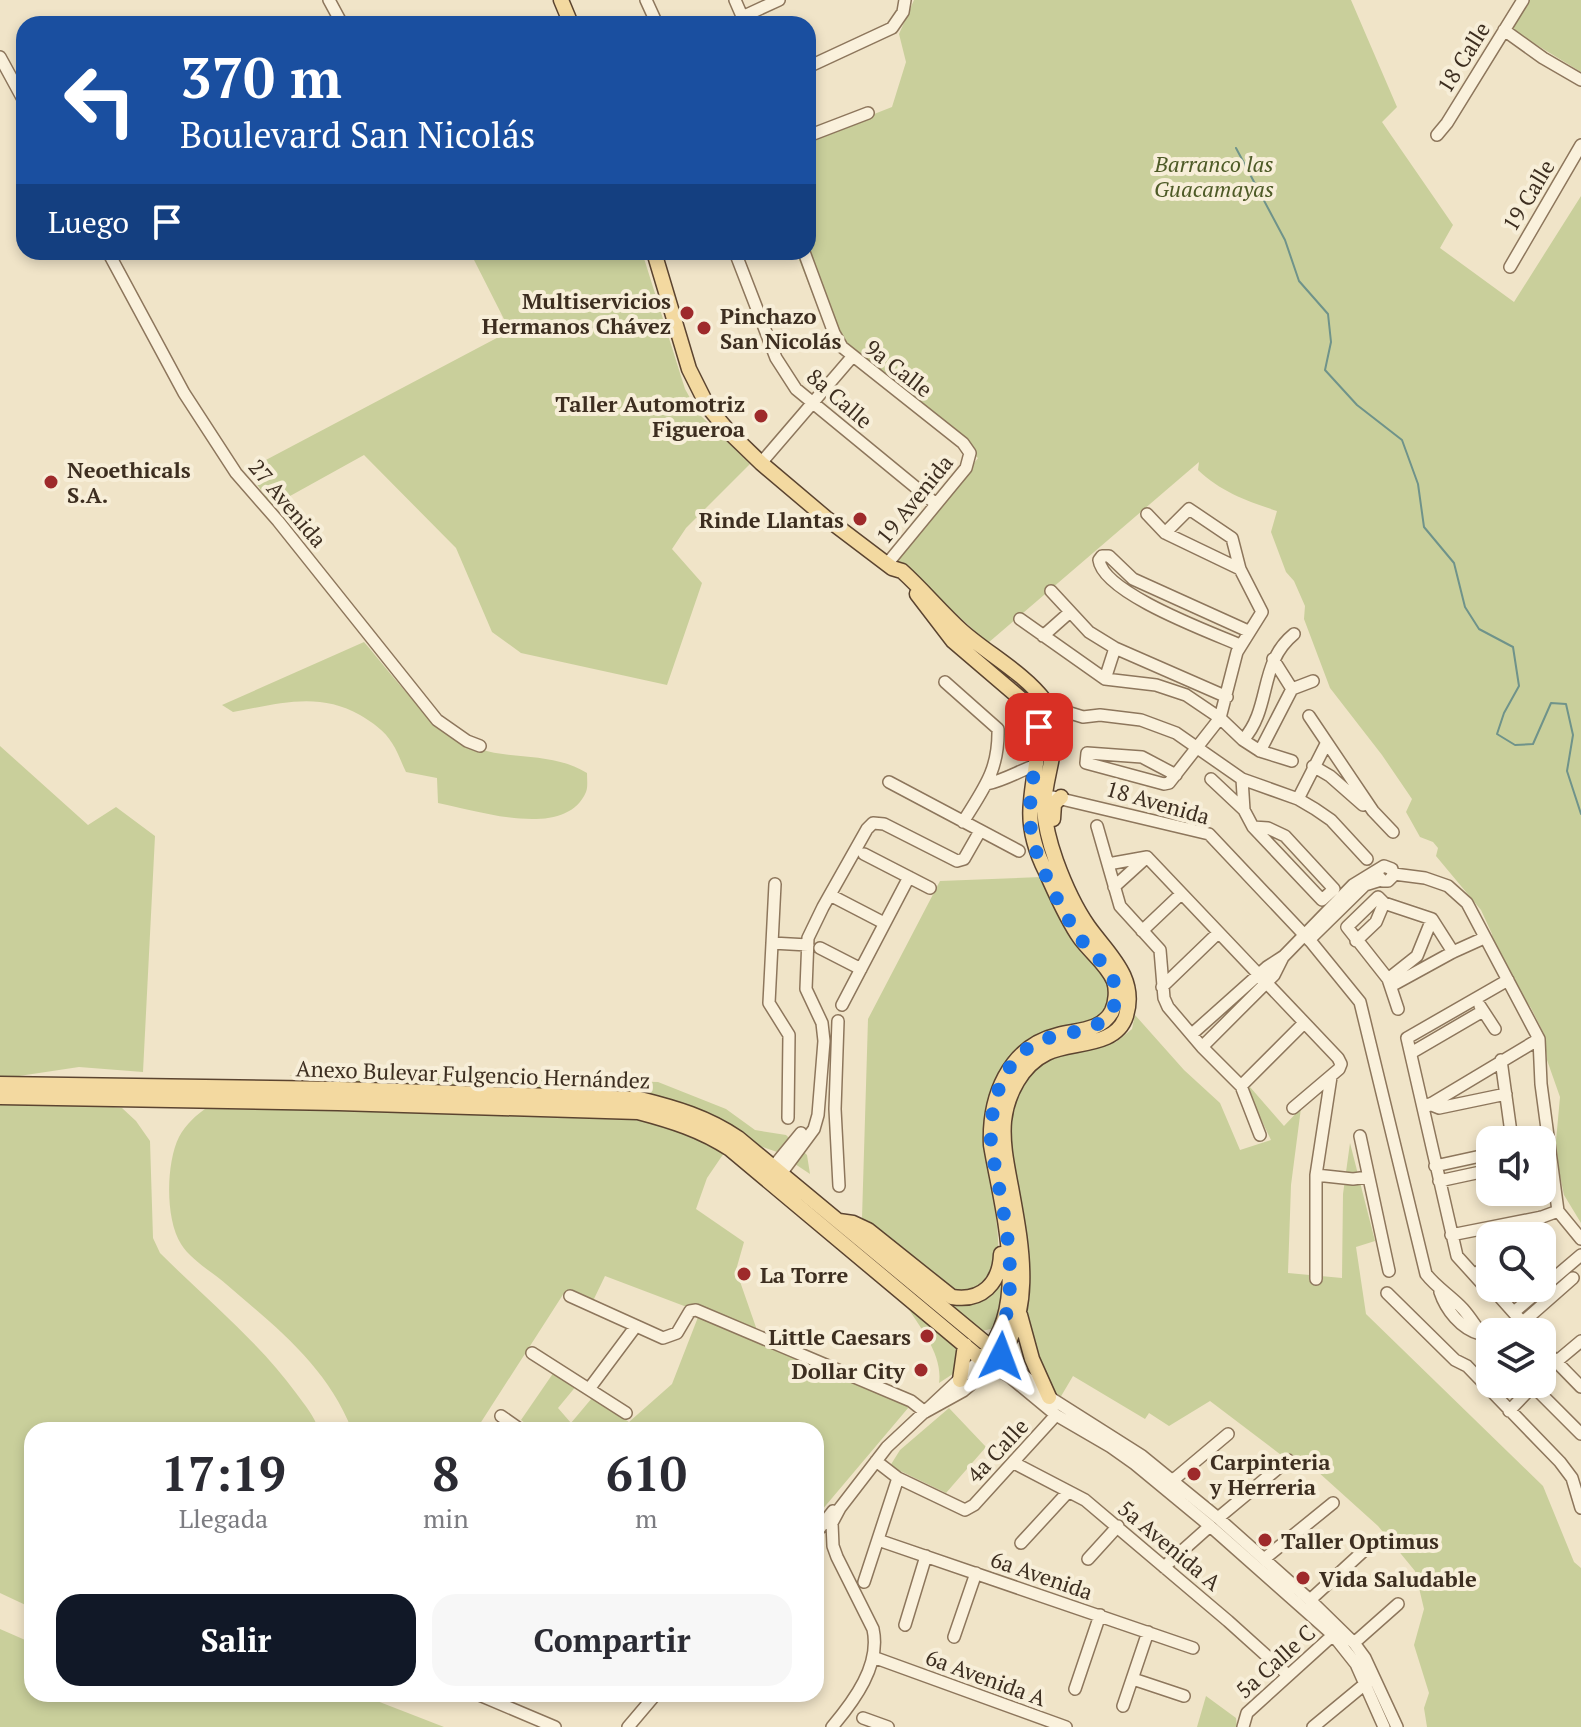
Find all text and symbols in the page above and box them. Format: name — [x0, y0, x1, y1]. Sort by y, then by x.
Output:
street label: 18 Calle — [1430, 16, 1496, 98]
text: 370 m — [180, 40, 342, 114]
icon: left — [48, 48, 152, 152]
text: Boulevard San Nicolás — [180, 111, 535, 158]
park label: Barranco las Guacamayas — [1154, 149, 1274, 203]
street label: 19 Calle — [1495, 154, 1561, 236]
icon: arrive — [145, 200, 189, 244]
text: Luego — [48, 202, 129, 242]
place label: Multiservicios Hermanos Chávez — [482, 286, 671, 340]
place label: Pinchazo San Nicolás — [720, 301, 842, 355]
marker: Multiservicios Hermanos Chávez — [678, 304, 696, 322]
marker: Pinchazo San Nicolás — [695, 319, 713, 337]
street label: 9a Calle — [859, 333, 939, 403]
street label: 8a Calle — [801, 362, 879, 434]
place label: Taller Automotriz Figueroa — [555, 389, 745, 443]
marker: Taller Automotriz Figueroa — [752, 407, 770, 425]
street label: 19 Avenida — [869, 448, 959, 550]
street label: 27 Avenida — [243, 453, 333, 553]
place label: Neoethicals S.A. — [67, 455, 191, 509]
marker: Neoethicals S.A. — [42, 473, 60, 491]
place label: Rinde Llantas — [699, 505, 844, 534]
marker: Rinde Llantas — [851, 510, 869, 528]
pin — [1005, 693, 1073, 761]
icon: arrive — [1017, 705, 1061, 749]
street label: 18 Avenida — [1103, 773, 1213, 831]
street label: Anexo Bulevar Fulgencio Hernández — [295, 1053, 651, 1095]
map controls — [1476, 1126, 1556, 1398]
button: sound — [1476, 1126, 1556, 1206]
button: search — [1476, 1222, 1556, 1302]
place label: La Torre — [760, 1260, 849, 1289]
marker: La Torre — [735, 1265, 753, 1283]
position arrow — [959, 1314, 1043, 1398]
button: layers — [1476, 1318, 1556, 1398]
place label: Little Caesars — [768, 1322, 911, 1351]
marker: Little Caesars — [918, 1327, 936, 1345]
place label: Dollar City — [792, 1356, 905, 1385]
marker: Dollar City — [912, 1361, 930, 1379]
street label: 4a Calle — [960, 1412, 1034, 1488]
text: 17:19 — [161, 1441, 286, 1505]
text: 8 — [432, 1441, 459, 1505]
text: 610 — [606, 1441, 687, 1505]
place label: Carpinteria y Herreria — [1209, 1447, 1331, 1501]
marker: Carpinteria y Herreria — [1185, 1465, 1203, 1483]
street label: 5a Avenida A — [1112, 1493, 1228, 1597]
text: Llegada — [179, 1501, 268, 1535]
text: min — [423, 1501, 469, 1535]
text: m — [635, 1501, 658, 1535]
place label: Taller Optimus — [1281, 1526, 1439, 1555]
marker: Taller Optimus — [1256, 1531, 1274, 1549]
street label: 6a Avenida — [987, 1544, 1097, 1606]
place label: Vida Saludable — [1319, 1564, 1477, 1593]
marker: Vida Saludable — [1294, 1569, 1312, 1587]
button: Salir — [56, 1594, 416, 1686]
button: Compartir — [432, 1594, 792, 1686]
street label: 5a Calle C — [1229, 1618, 1321, 1704]
street label: 6a Avenida A — [922, 1642, 1051, 1713]

